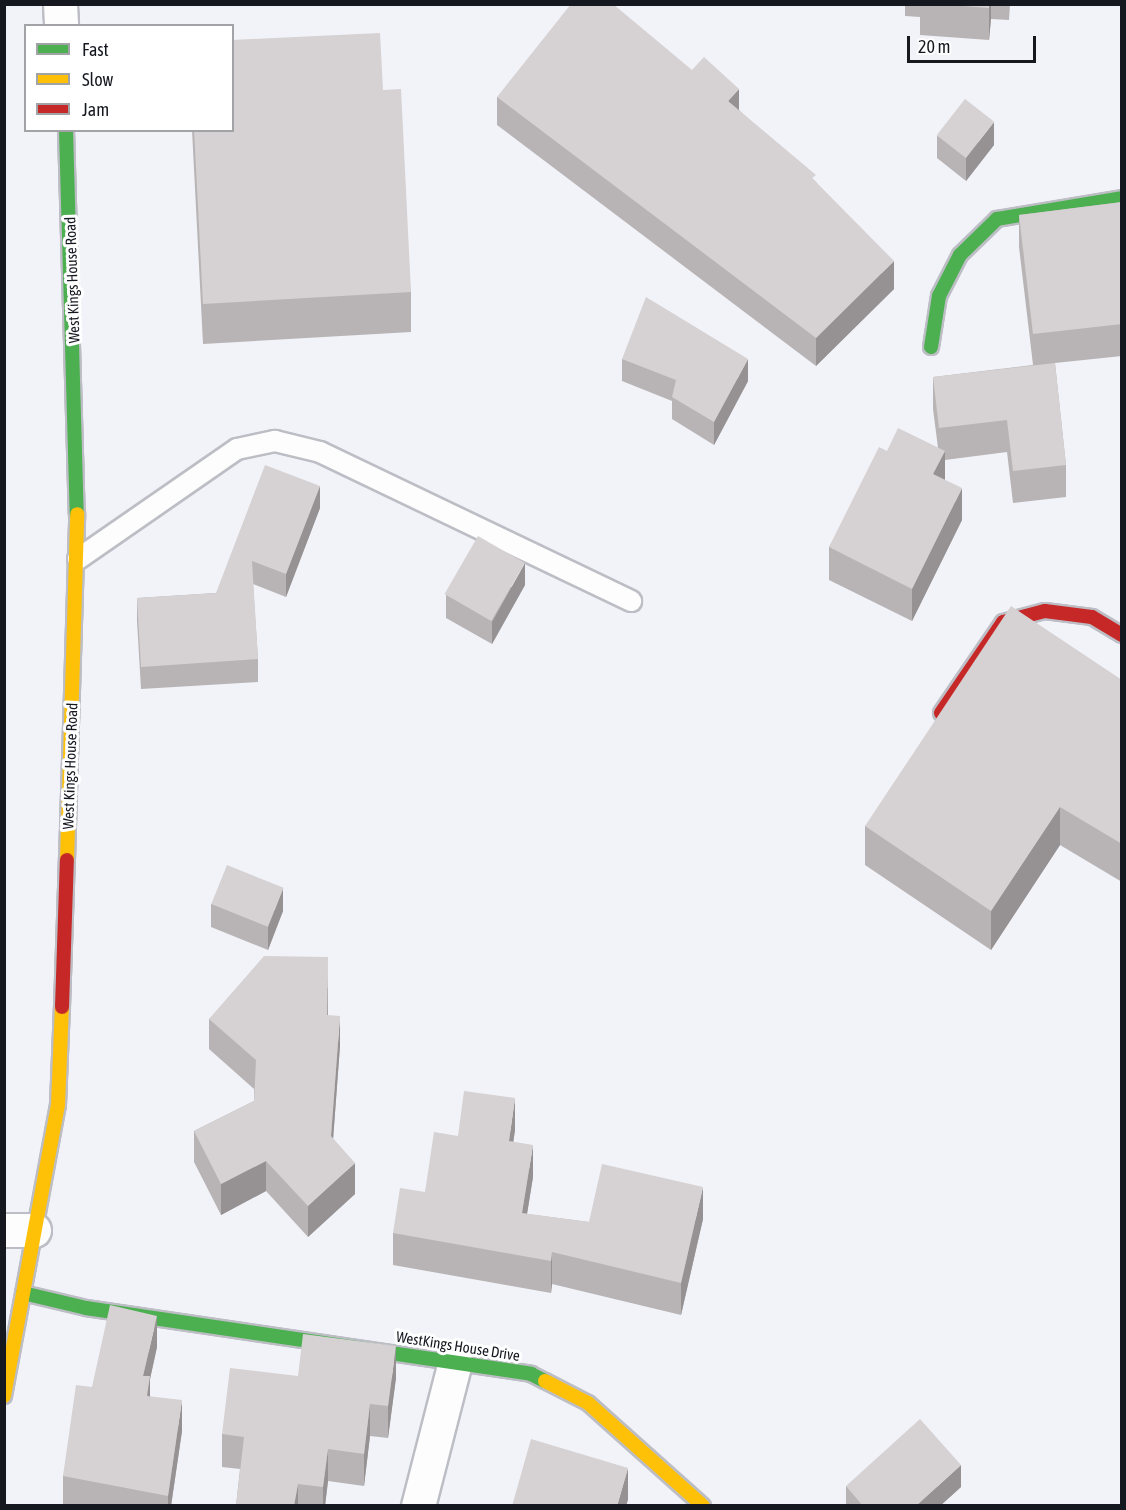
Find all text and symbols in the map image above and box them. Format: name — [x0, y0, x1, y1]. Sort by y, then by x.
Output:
legend — [24, 24, 234, 132]
scale bar — [910, 24, 1039, 62]
text: 20 m — [918, 36, 950, 57]
text: Fast — [82, 39, 109, 60]
text: Slow — [82, 69, 113, 90]
text: Jam — [82, 99, 109, 120]
street label: West Kings House Road — [61, 216, 83, 344]
street label: West Kings House Road — [59, 702, 81, 830]
street label: WestKings House Drive — [395, 1327, 521, 1365]

